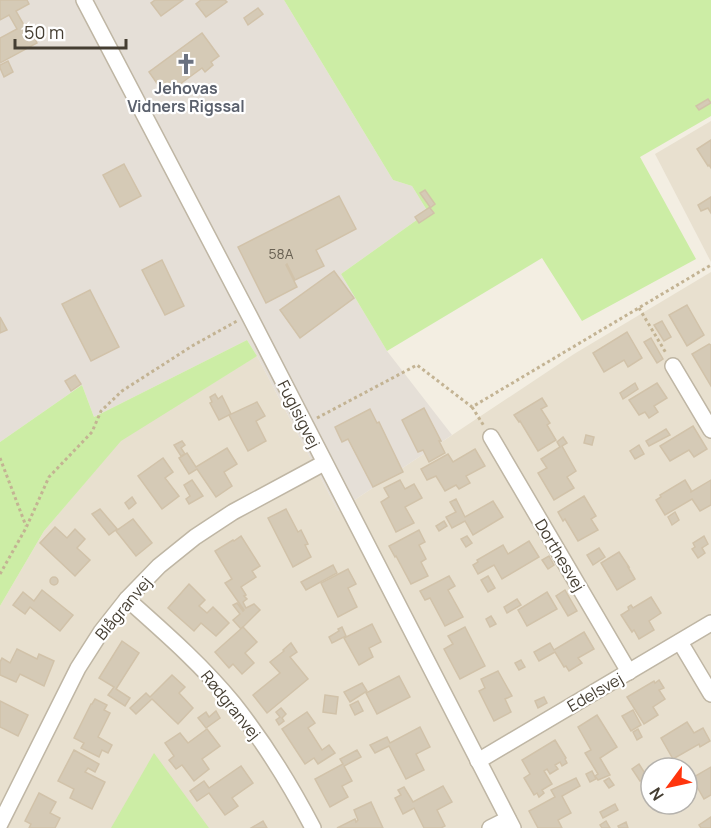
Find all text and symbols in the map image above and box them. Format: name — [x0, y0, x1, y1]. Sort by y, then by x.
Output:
scale bar — [15, 12, 126, 50]
text: 50 m — [24, 20, 64, 44]
church icon: Jehovas Vidners Rigssal — [174, 52, 198, 76]
place label: Jehovas Vidners Rigssal — [127, 77, 245, 117]
house number: 58A — [268, 244, 294, 263]
street label: Fuglsigvej — [273, 376, 325, 452]
street label: Dorthesvej — [530, 515, 590, 595]
street label: Blågranvej — [90, 571, 156, 645]
street label: Rødgranvej — [196, 666, 266, 744]
street label: Edelsvej — [563, 667, 627, 717]
north arrow — [639, 756, 699, 816]
text: N — [644, 783, 669, 805]

